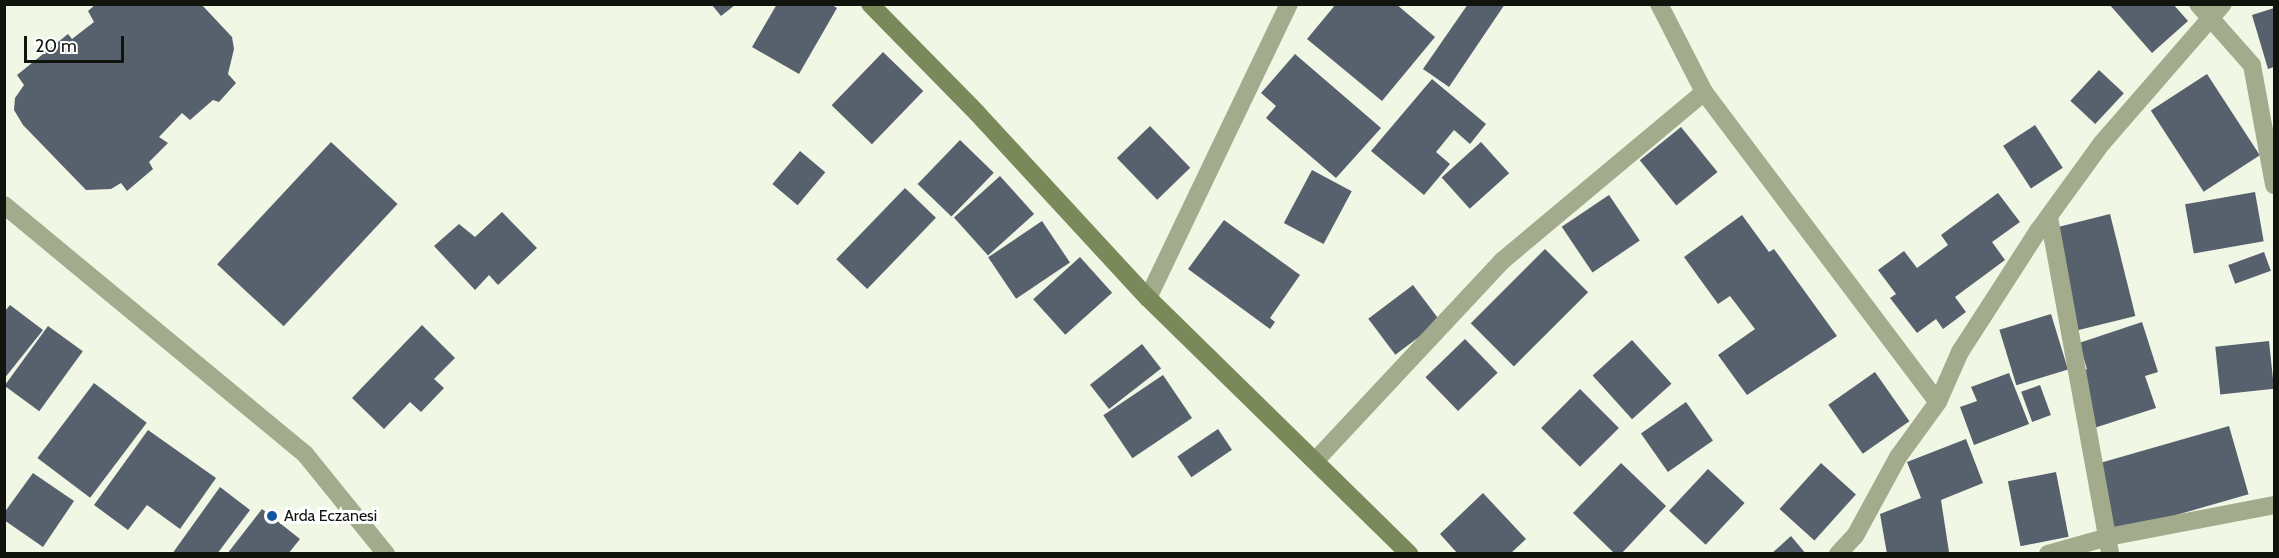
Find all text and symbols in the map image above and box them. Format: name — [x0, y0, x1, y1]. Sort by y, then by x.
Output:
scale bar — [27, 24, 128, 62]
text: 20 m — [35, 35, 77, 57]
place label: Arda Eczanesi — [284, 506, 377, 526]
marker: Arda Eczanesi — [265, 509, 279, 523]

